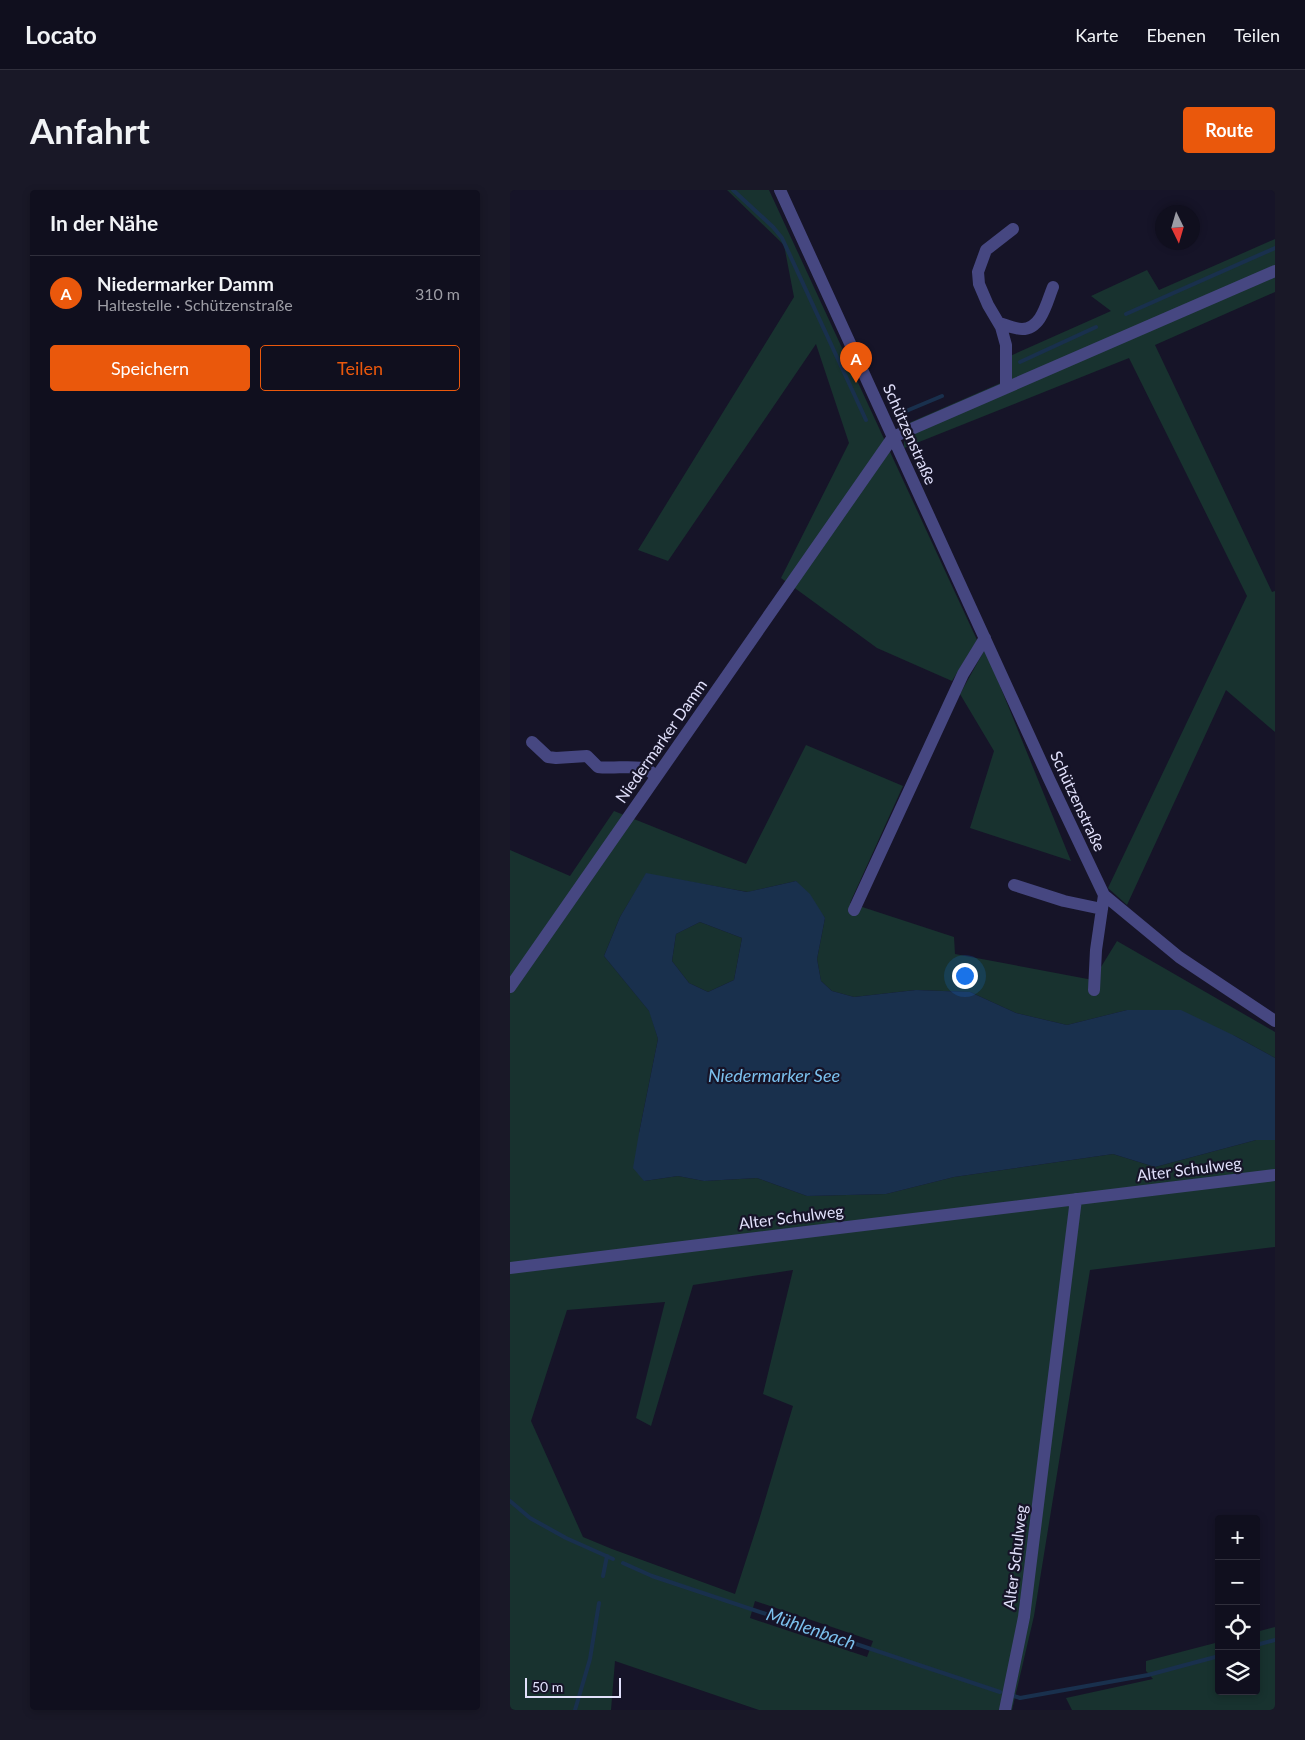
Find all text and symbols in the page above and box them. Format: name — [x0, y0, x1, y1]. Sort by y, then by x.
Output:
text: Locato — [25, 20, 97, 49]
text: Karte — [1075, 24, 1118, 46]
text: Ebenen — [1146, 24, 1206, 46]
text: Teilen — [1234, 24, 1280, 46]
button: Route — [1183, 107, 1275, 153]
text: Anfahrt — [30, 109, 150, 151]
north arrow — [1155, 205, 1200, 250]
text: In der Nähe — [50, 210, 158, 235]
text: Niedermarker Damm — [97, 272, 274, 295]
text: A — [60, 284, 72, 303]
text: 310 m — [415, 284, 460, 303]
text: Haltestelle · Schützenstraße — [97, 295, 293, 314]
pin: A — [840, 342, 872, 383]
button: Speichern — [50, 345, 250, 391]
button: Teilen — [260, 345, 460, 391]
street label: Schützenstraße — [880, 380, 941, 487]
street label: Niedermarker Damm — [611, 675, 710, 806]
street label: Schützenstraße — [1047, 748, 1110, 854]
your location — [952, 963, 978, 989]
water label: Niedermarker See — [708, 1064, 840, 1086]
street label: Alter Schulweg — [1135, 1153, 1242, 1184]
street label: Alter Schulweg — [737, 1201, 844, 1232]
street label: Alter Schulweg — [999, 1503, 1030, 1610]
map controls — [1215, 1515, 1260, 1695]
button: + — [1215, 1515, 1260, 1560]
button: − — [1215, 1560, 1260, 1605]
water label: Mühlenbach — [764, 1603, 859, 1654]
button: locate — [1215, 1605, 1260, 1650]
button: layers — [1215, 1650, 1260, 1695]
scale bar — [525, 1675, 621, 1698]
text: 50 m — [532, 1678, 563, 1695]

